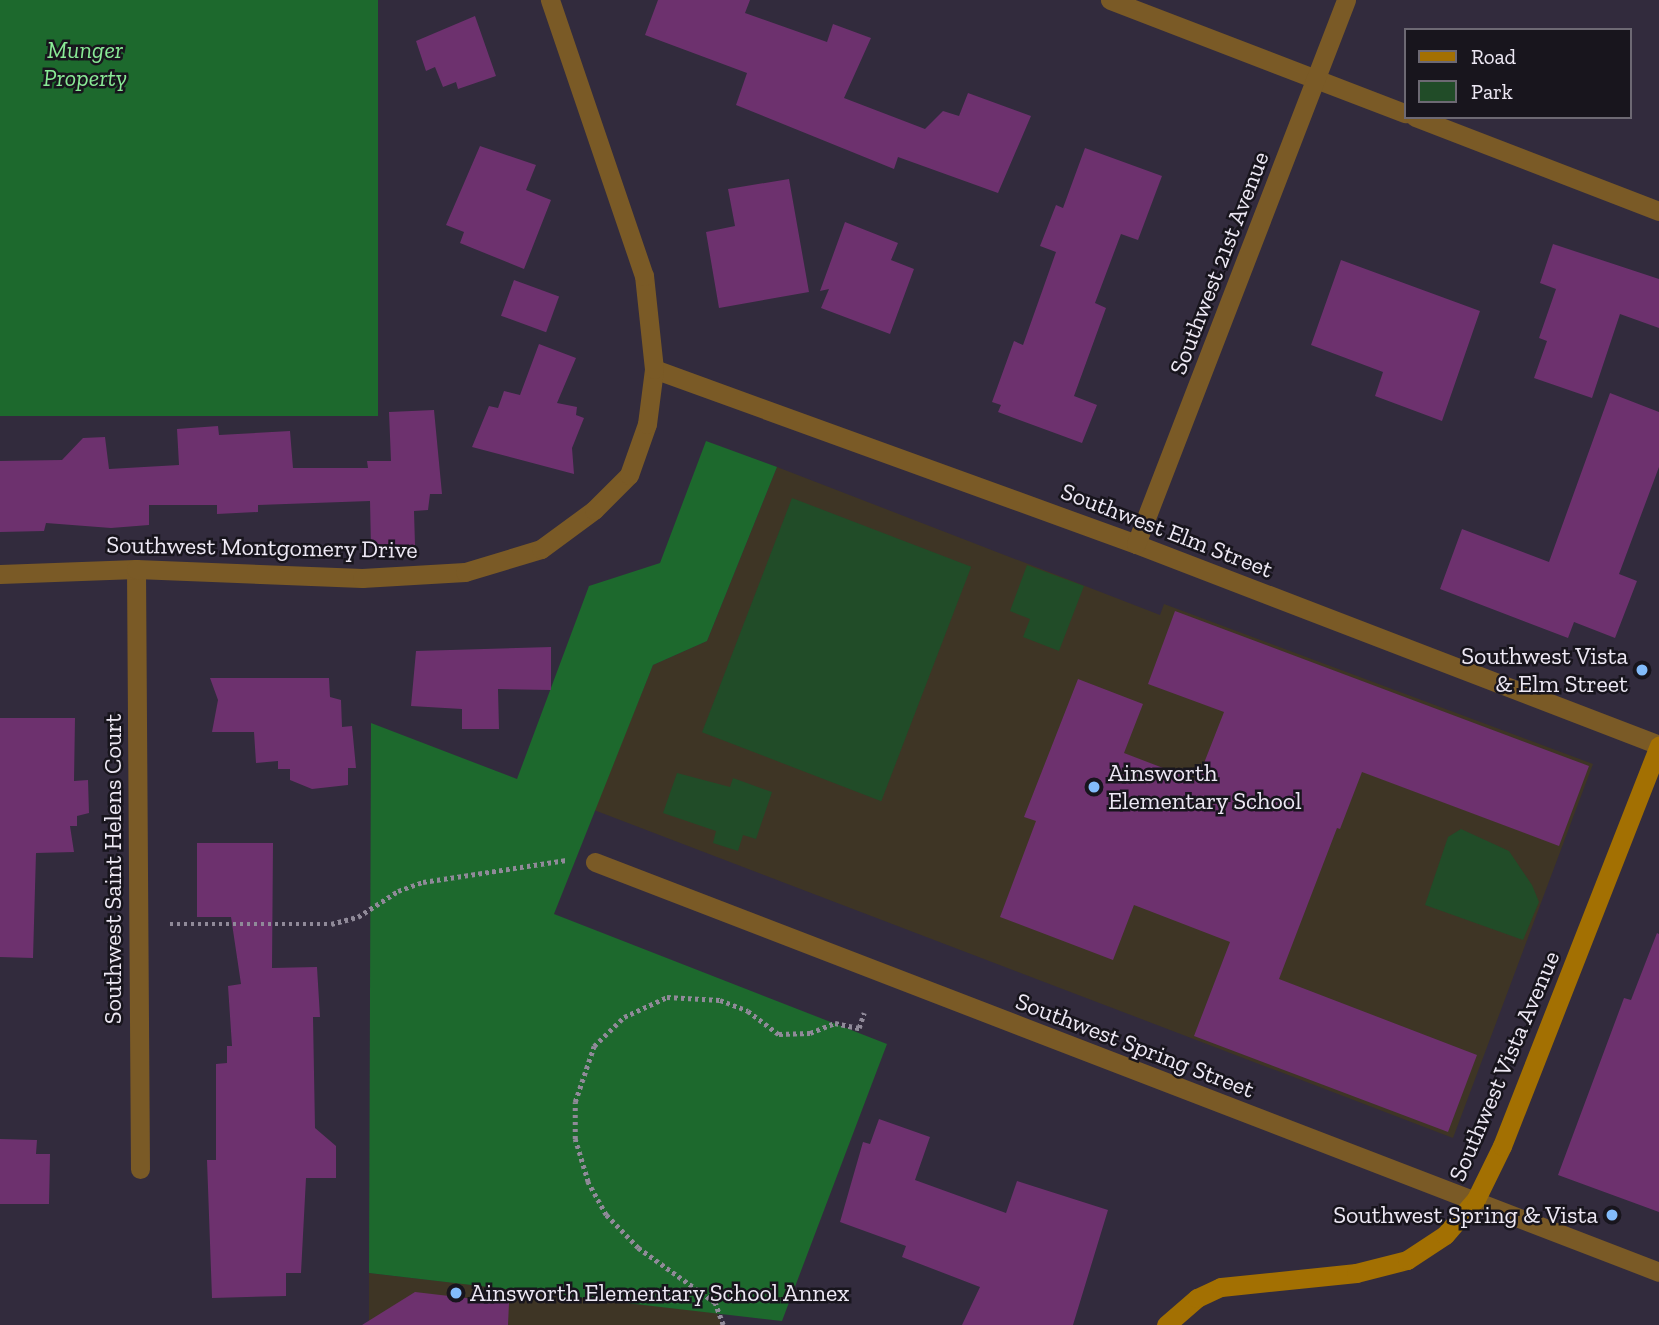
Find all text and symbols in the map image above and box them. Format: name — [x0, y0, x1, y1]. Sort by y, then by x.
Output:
legend — [1404, 28, 1631, 119]
park label: Munger Property — [43, 36, 127, 92]
text: Road — [1471, 44, 1516, 69]
text: Park — [1471, 79, 1513, 104]
street label: Southwest 21st Avenue — [1163, 147, 1275, 379]
street label: Southwest Elm Street — [1057, 476, 1277, 584]
street label: Southwest Montgomery Drive — [106, 530, 418, 564]
place label: Southwest Vista & Elm Street — [1460, 642, 1628, 698]
marker: Southwest Vista & Elm Street — [1634, 662, 1650, 678]
street label: Southwest Saint Helens Court — [99, 714, 127, 1024]
place label: Ainsworth Elementary School — [1108, 759, 1302, 815]
marker: Ainsworth Elementary School — [1086, 779, 1102, 795]
street label: Southwest Vista Avenue — [1442, 946, 1566, 1186]
street label: Southwest Spring Street — [1012, 986, 1258, 1104]
place label: Southwest Spring & Vista — [1332, 1201, 1598, 1229]
marker: Southwest Spring & Vista — [1604, 1207, 1620, 1223]
place label: Ainsworth Elementary School Annex — [470, 1279, 851, 1307]
marker: Ainsworth Elementary School Annex — [448, 1285, 464, 1301]

